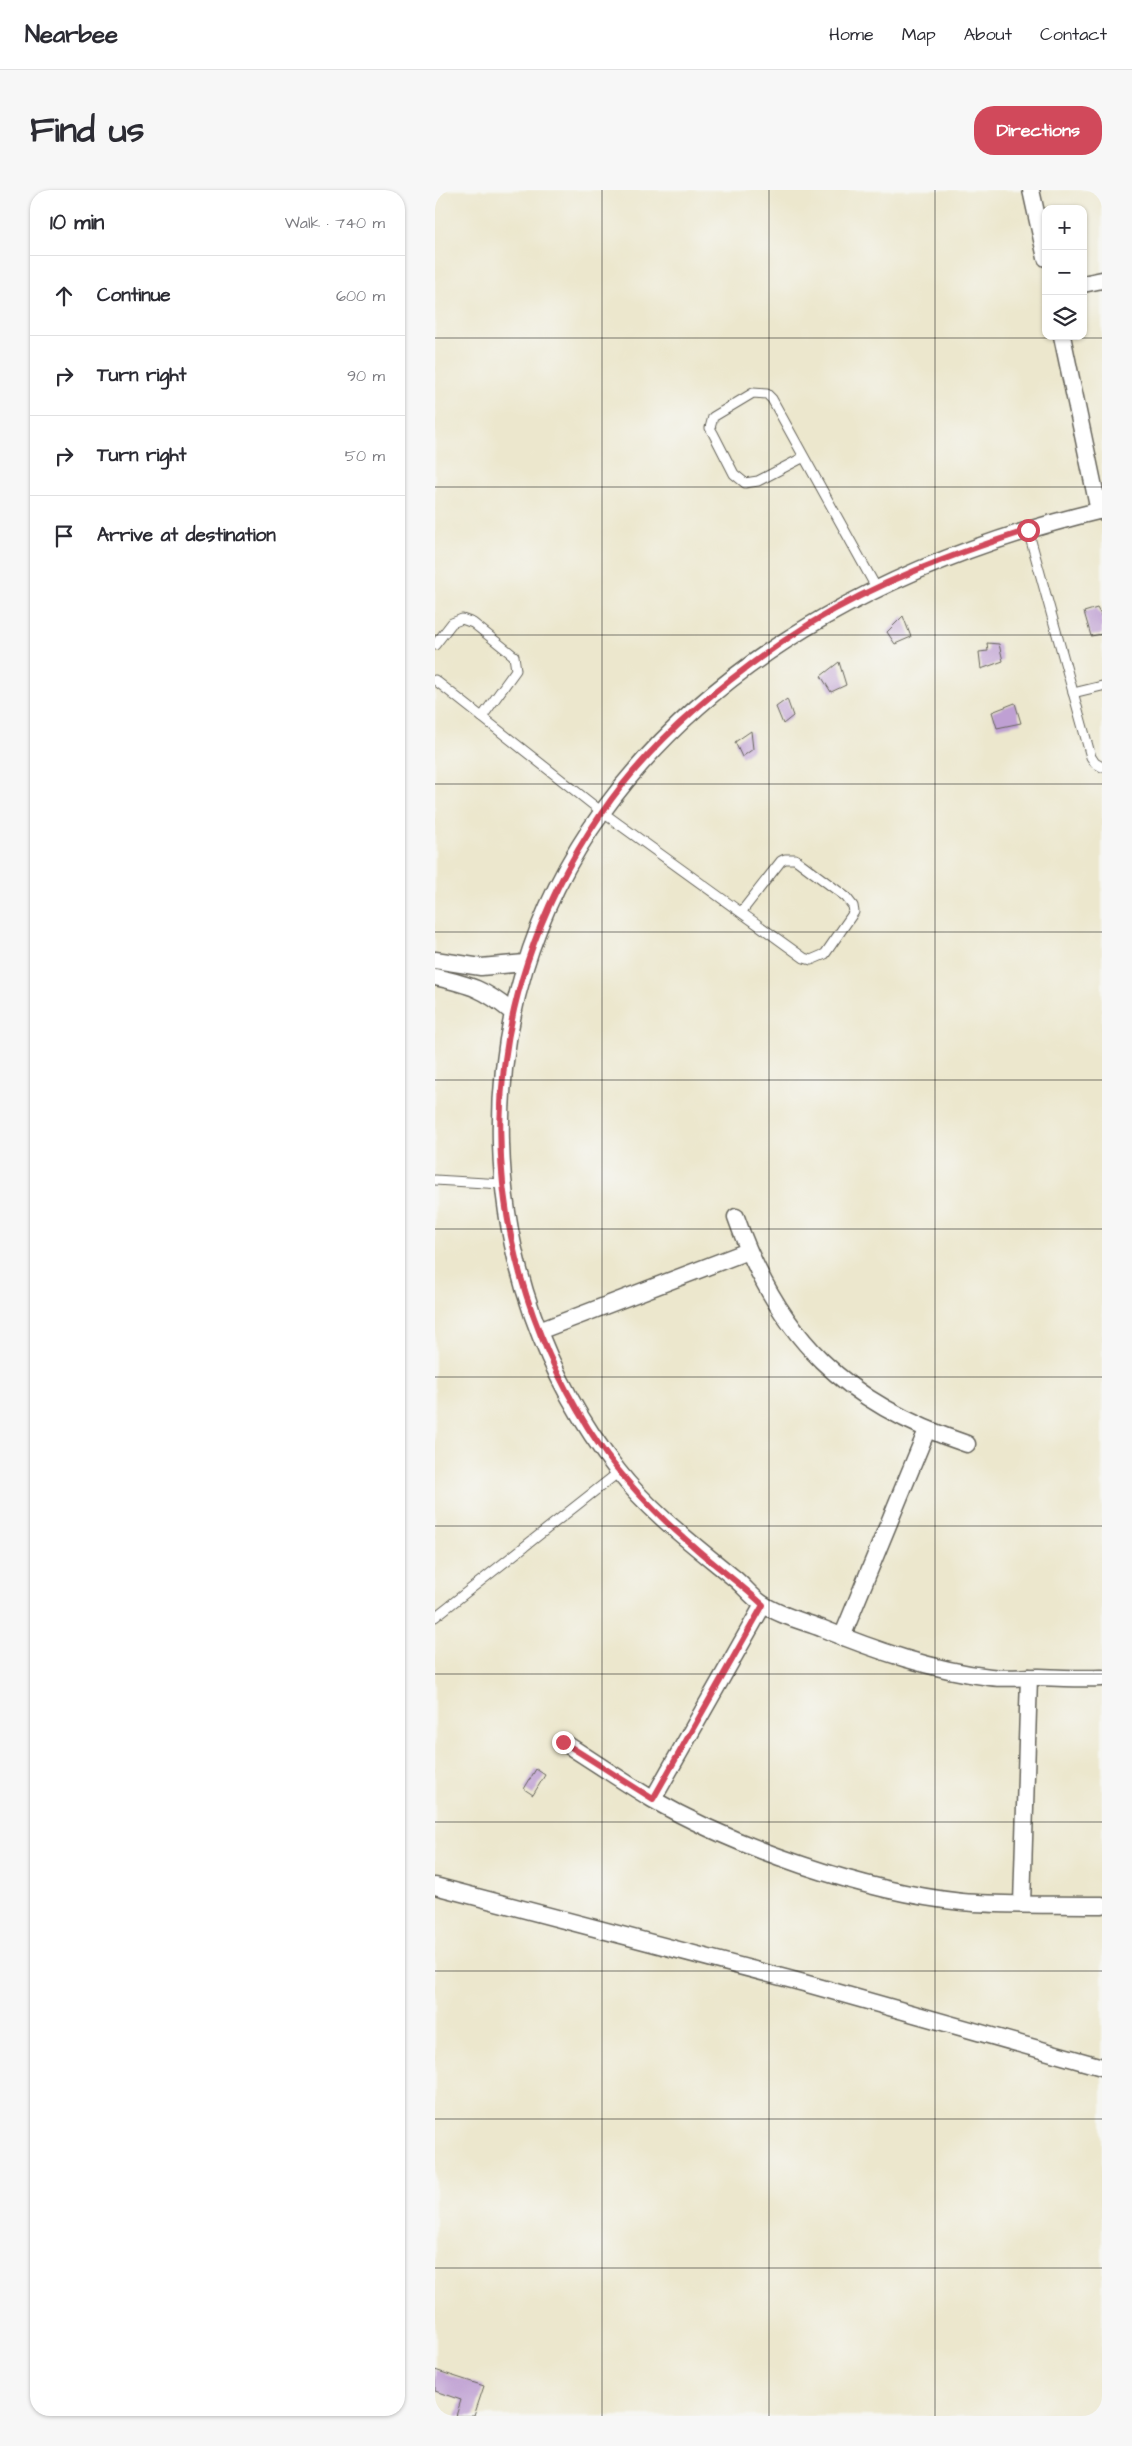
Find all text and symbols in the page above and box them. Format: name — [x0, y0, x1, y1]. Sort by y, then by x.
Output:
text: Nearbee — [25, 18, 118, 52]
text: Home — [829, 22, 874, 47]
text: Map — [902, 22, 936, 47]
text: About — [964, 22, 1012, 47]
text: Contact — [1040, 22, 1107, 47]
text: Find us — [30, 106, 144, 155]
button: Directions — [974, 106, 1102, 155]
map controls — [1042, 205, 1087, 340]
button: + — [1042, 205, 1087, 250]
text: 10 min — [50, 208, 104, 237]
text: Walk · 740 m — [285, 212, 385, 234]
button: − — [1042, 250, 1087, 295]
icon: ahead — [50, 282, 78, 310]
text: Continue — [97, 282, 171, 309]
text: 600 m — [336, 285, 385, 307]
button: layers — [1042, 295, 1087, 340]
icon: right — [50, 362, 78, 390]
text: Turn right — [97, 362, 186, 389]
text: 90 m — [347, 365, 385, 387]
icon: right — [50, 442, 78, 470]
text: Turn right — [97, 442, 186, 469]
text: 50 m — [345, 445, 385, 467]
route start — [1017, 519, 1040, 542]
icon: arrive — [50, 522, 78, 550]
text: Arrive at destination — [97, 522, 276, 549]
route end — [552, 1731, 575, 1754]

